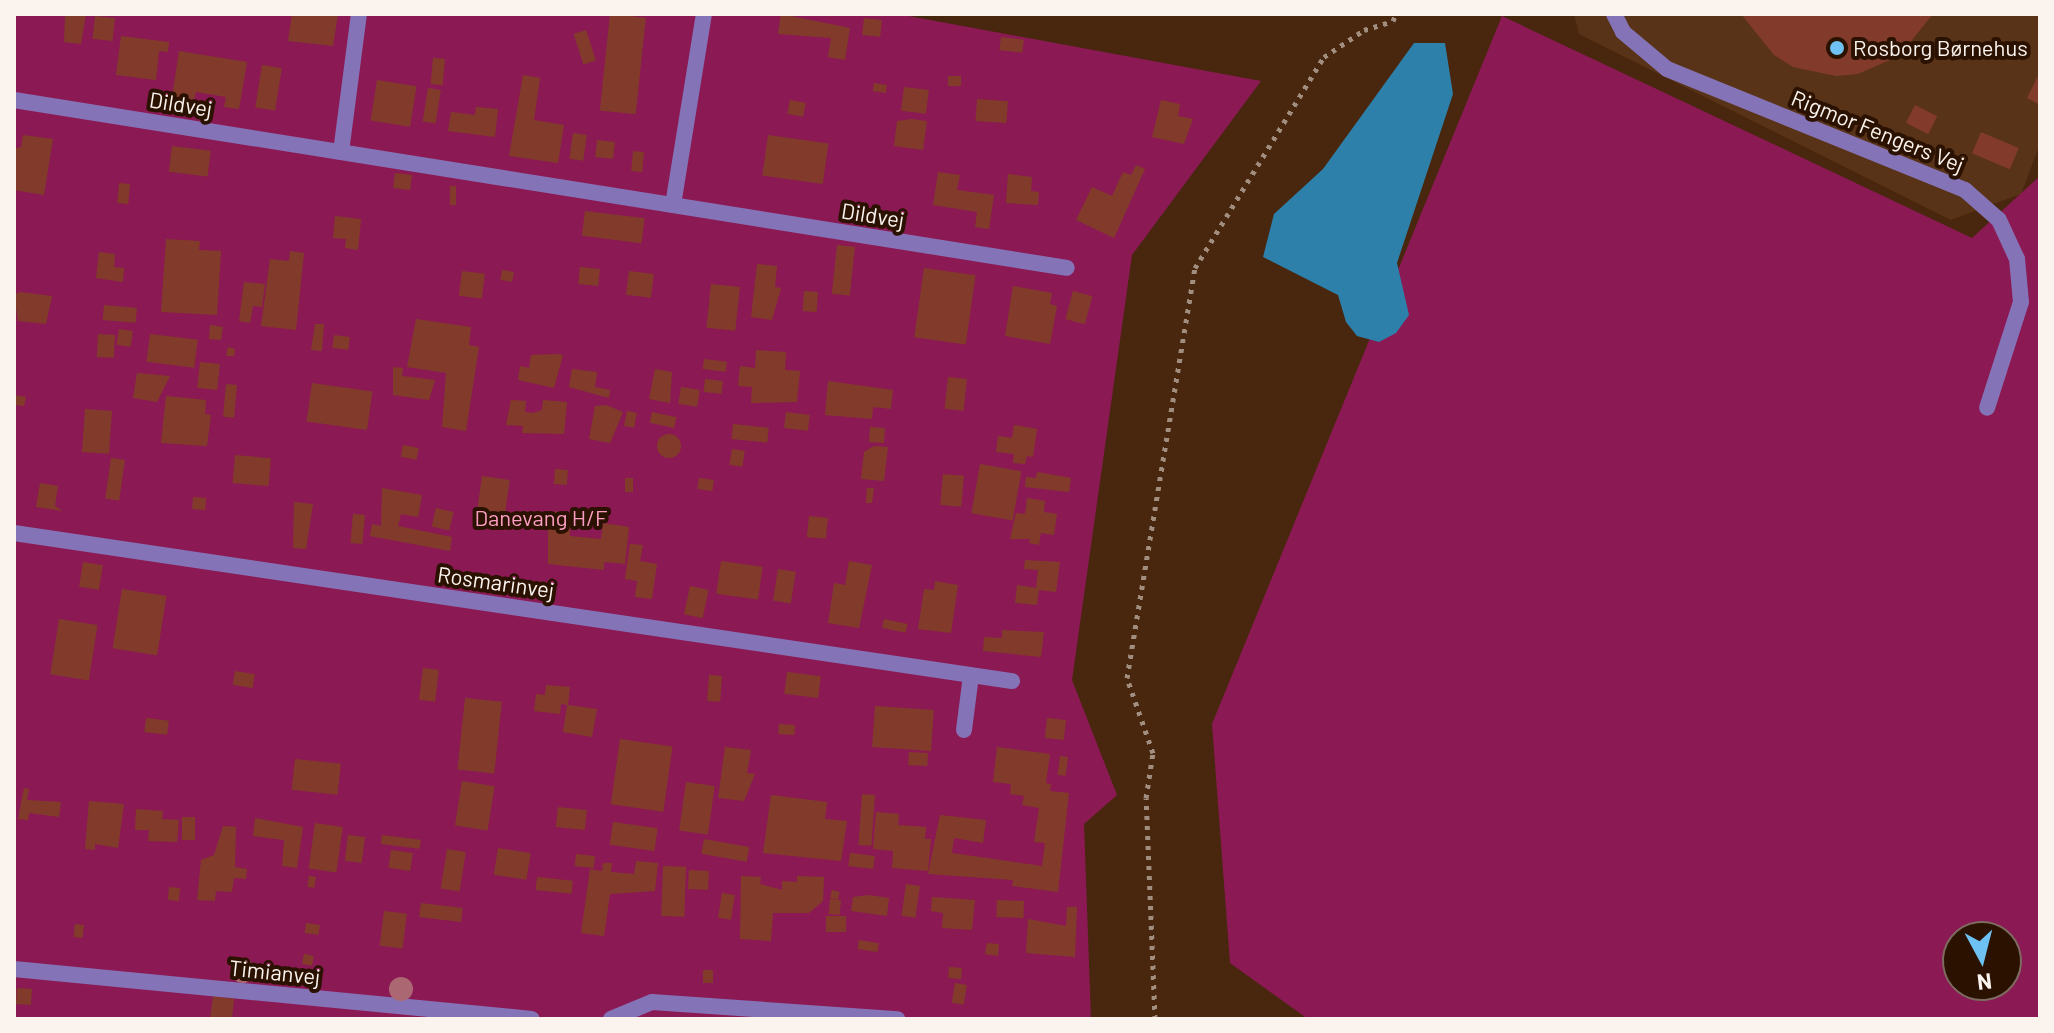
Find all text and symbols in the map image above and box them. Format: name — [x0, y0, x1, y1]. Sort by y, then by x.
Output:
place label: Rosborg Børnehus — [1853, 35, 2028, 61]
marker: Rosborg Børnehus — [1828, 39, 1846, 57]
street label: Rigmor Fengers Vej — [1788, 84, 1968, 178]
street label: Dildvej — [148, 86, 214, 122]
street label: Dildvej — [840, 197, 906, 233]
park label: Danevang H/F — [474, 505, 608, 531]
street label: Rosmarinvej — [436, 561, 556, 603]
north arrow — [1942, 921, 2022, 1001]
street label: Timianvej — [228, 954, 322, 990]
text: N — [1976, 969, 1994, 997]

